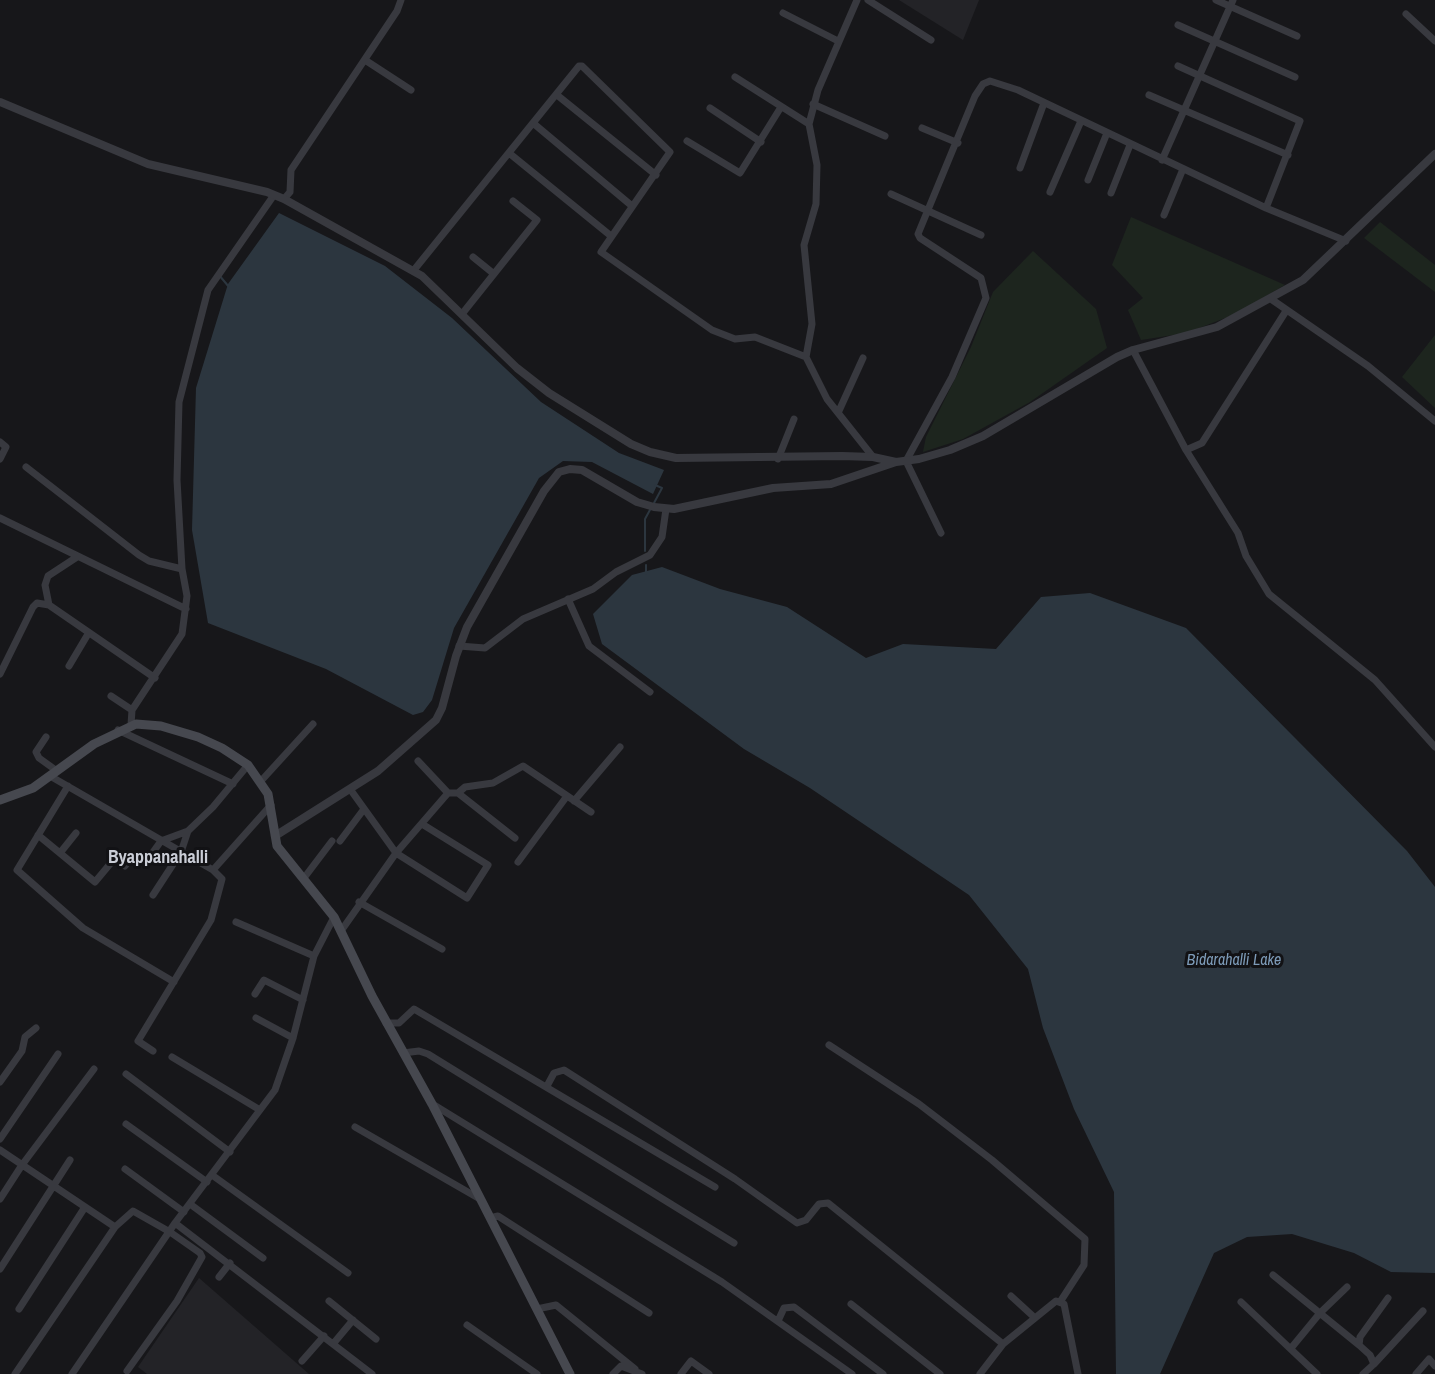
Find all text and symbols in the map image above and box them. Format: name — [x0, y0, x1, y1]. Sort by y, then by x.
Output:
district label: Byappanahalli — [108, 847, 208, 869]
water label: Bidarahalli Lake — [1187, 951, 1281, 971]

